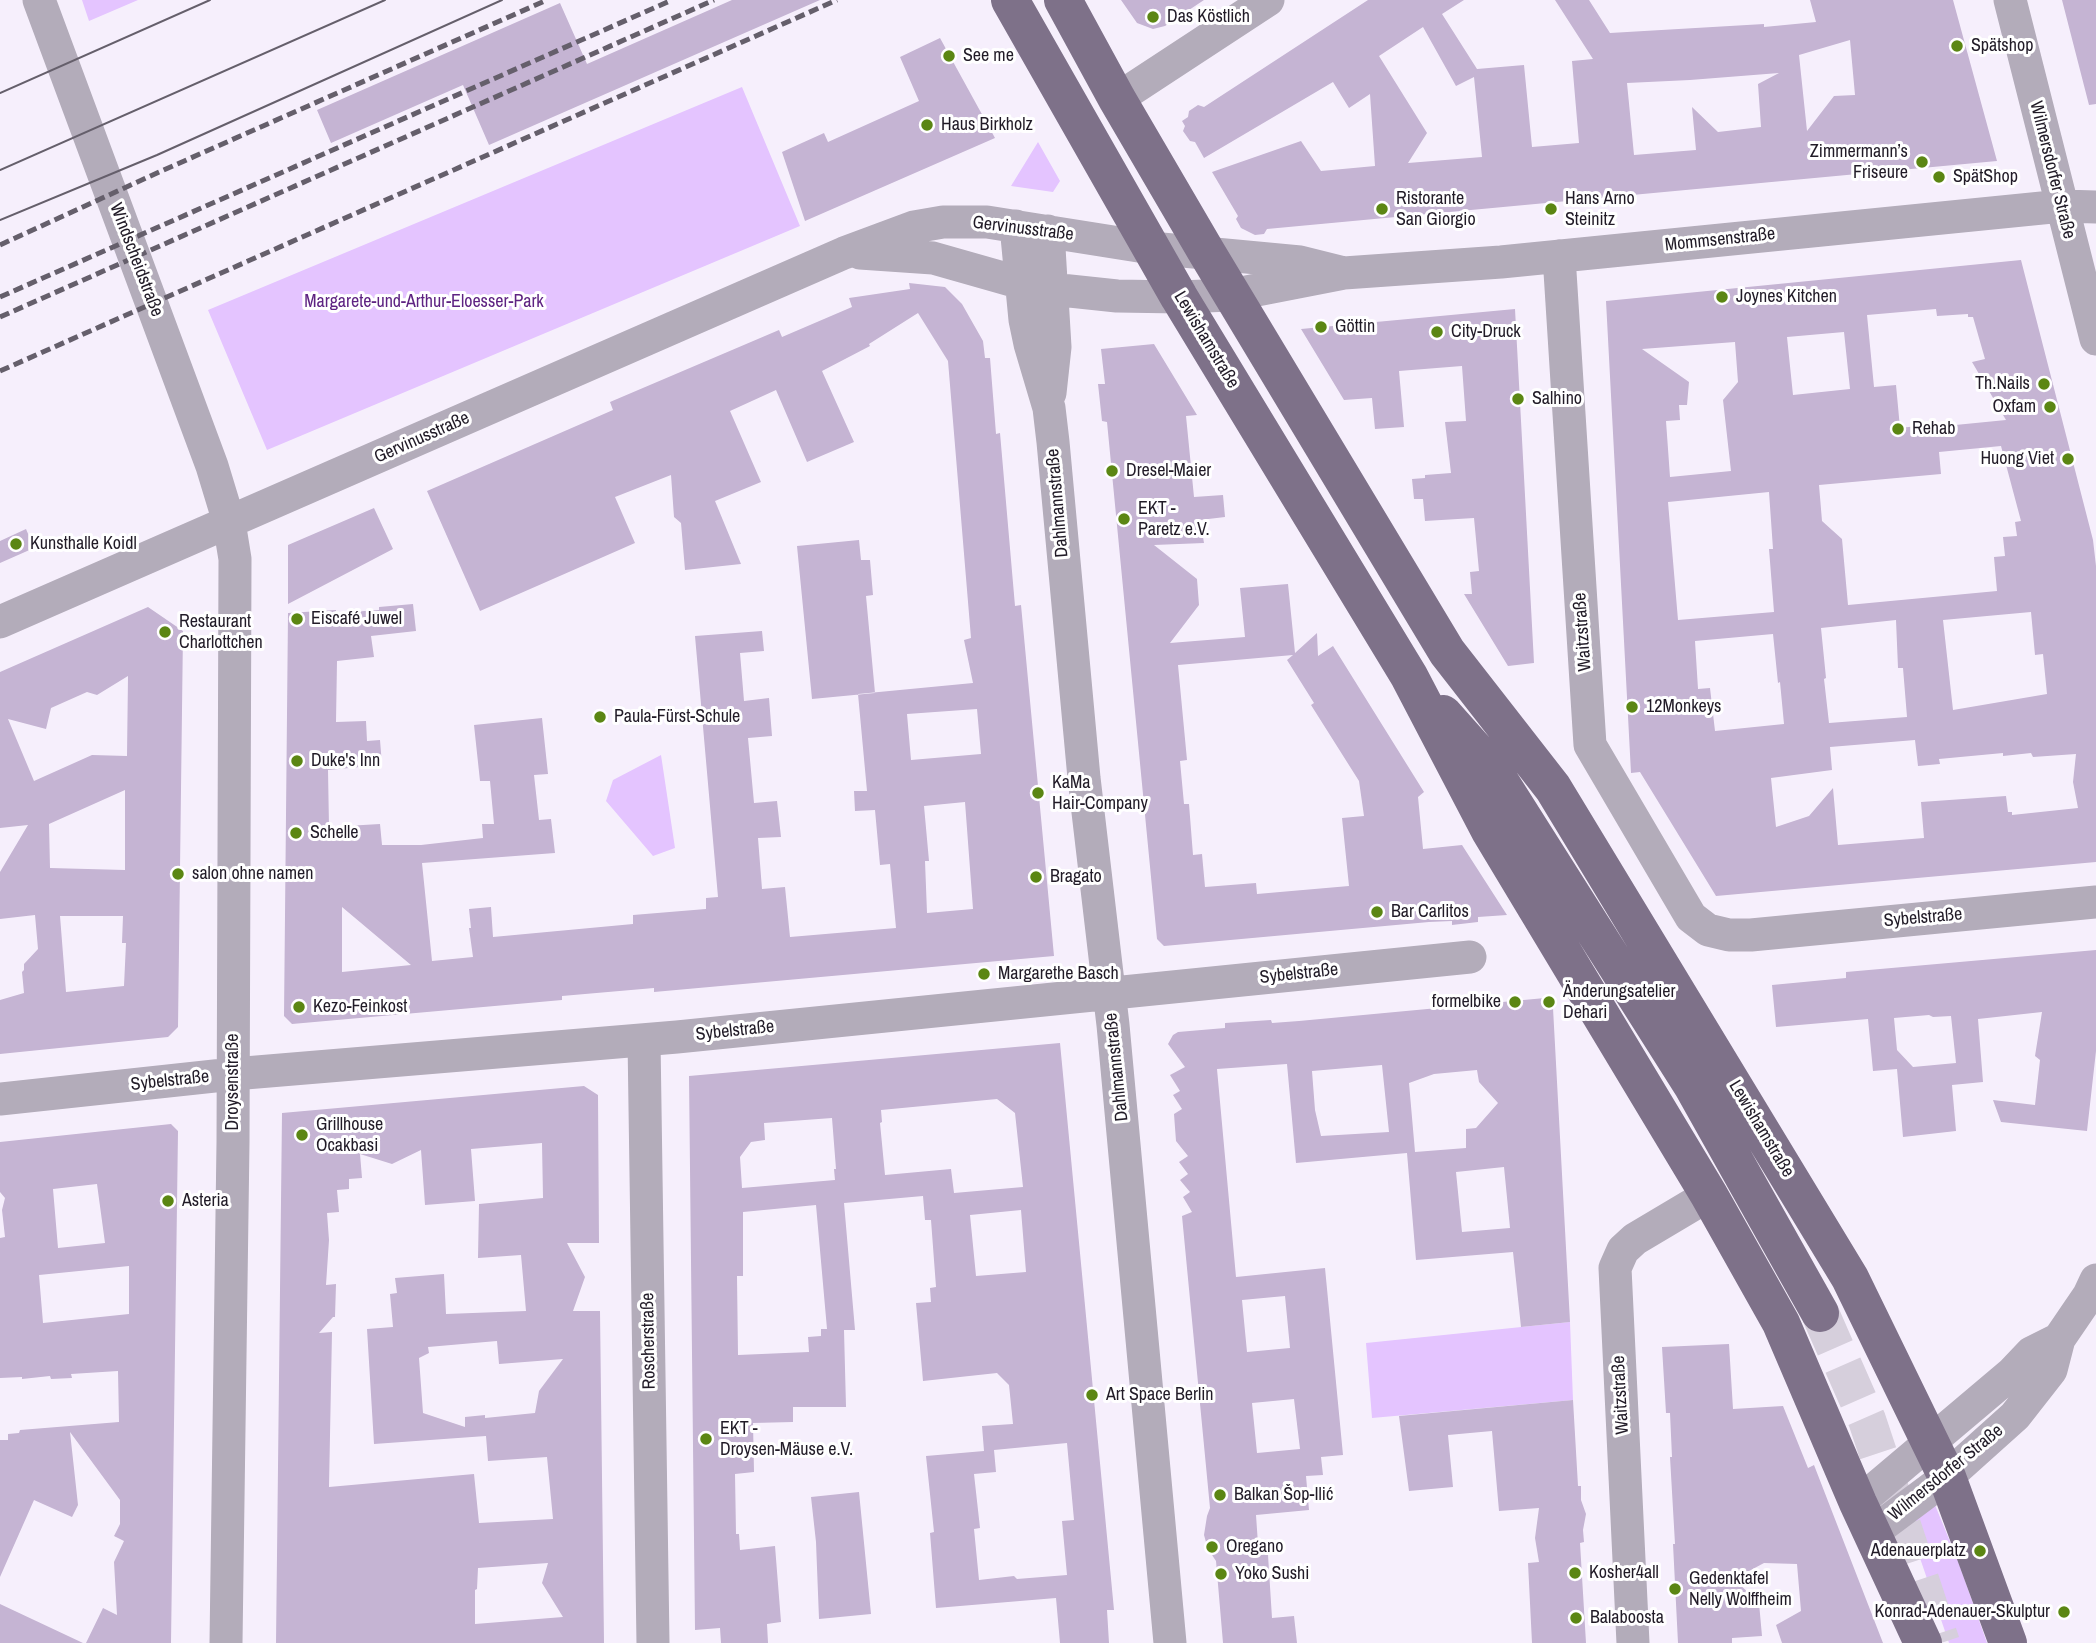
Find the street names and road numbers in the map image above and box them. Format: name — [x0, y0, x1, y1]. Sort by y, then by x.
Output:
street label: Wilmersdorfer Straße — [2024, 99, 2080, 241]
street label: Windscheidstraße — [104, 200, 168, 320]
street label: Gervinusstraße — [971, 212, 1075, 246]
street label: Mommsenstraße — [1664, 223, 1776, 257]
street label: Lewishamstraße — [1169, 288, 1243, 392]
street label: Gervinusstraße — [371, 407, 473, 469]
street label: Dahlmannstraße — [1042, 448, 1074, 558]
street label: Waitzstraße — [1569, 592, 1597, 672]
street label: Sybelstraße — [1883, 904, 1963, 932]
street label: Sybelstraße — [1259, 959, 1339, 989]
street label: Dahlmannstraße — [1101, 1012, 1133, 1122]
street label: Sybelstraße — [695, 1016, 775, 1046]
street label: Droysenstraße — [222, 1034, 244, 1130]
street label: Sybelstraße — [130, 1066, 210, 1096]
street label: Lewishamstraße — [1724, 1077, 1798, 1181]
street label: Roscherstraße — [637, 1292, 661, 1390]
street label: Waitzstraße — [1608, 1355, 1634, 1435]
street label: Wilmersdorfer Straße — [1884, 1420, 2008, 1526]

